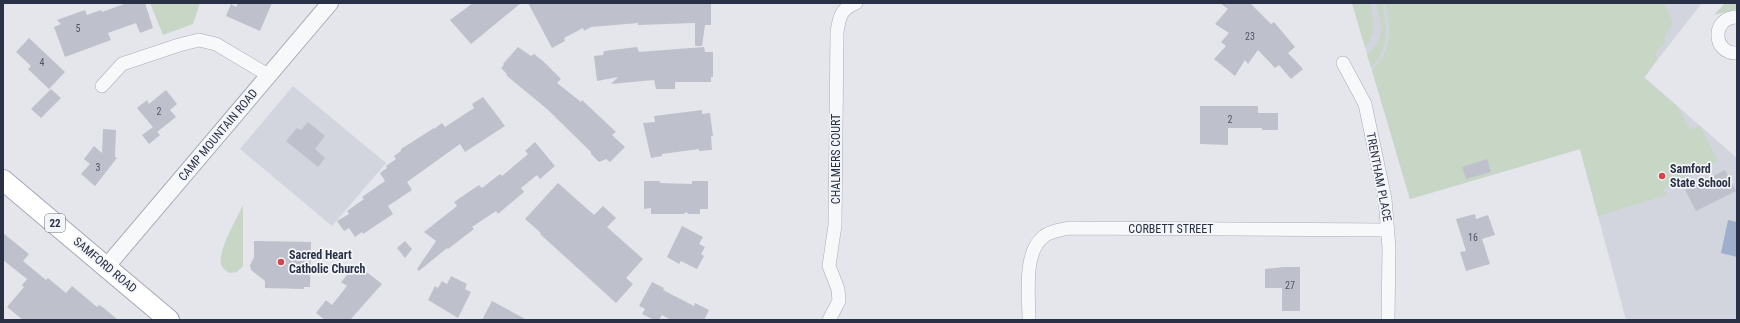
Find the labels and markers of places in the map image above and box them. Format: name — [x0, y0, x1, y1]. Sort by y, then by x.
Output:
place label: Samford State School — [1670, 162, 1731, 190]
marker: Samford State School — [1657, 171, 1667, 181]
place label: Sacred Heart Catholic Church — [289, 248, 365, 276]
marker: Sacred Heart Catholic Church — [276, 257, 286, 267]

